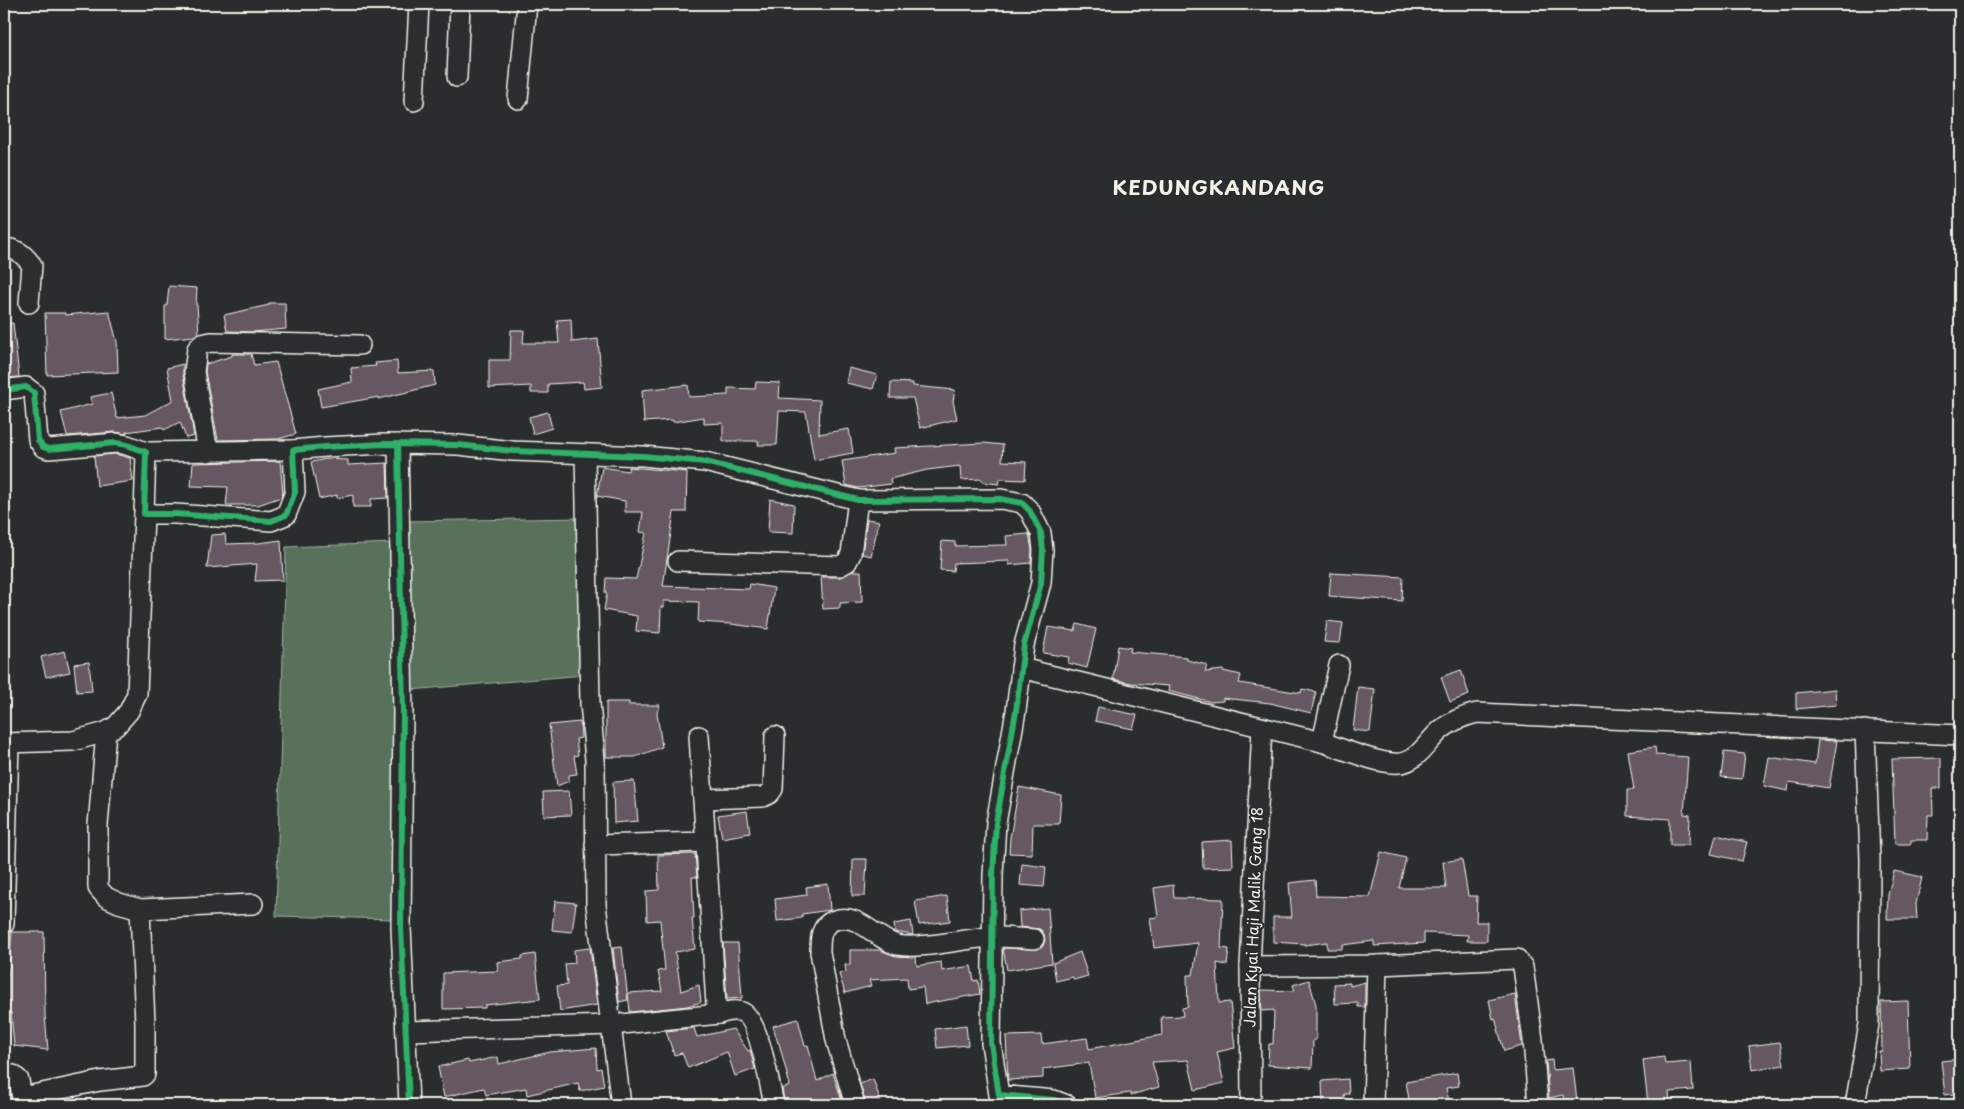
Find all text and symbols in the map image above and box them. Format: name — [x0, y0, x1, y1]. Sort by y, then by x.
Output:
district label: KEDUNGKANDANG — [1113, 172, 1325, 202]
street label: Jalan Kyai Haji Malik Gang 18 — [1237, 806, 1268, 1028]

